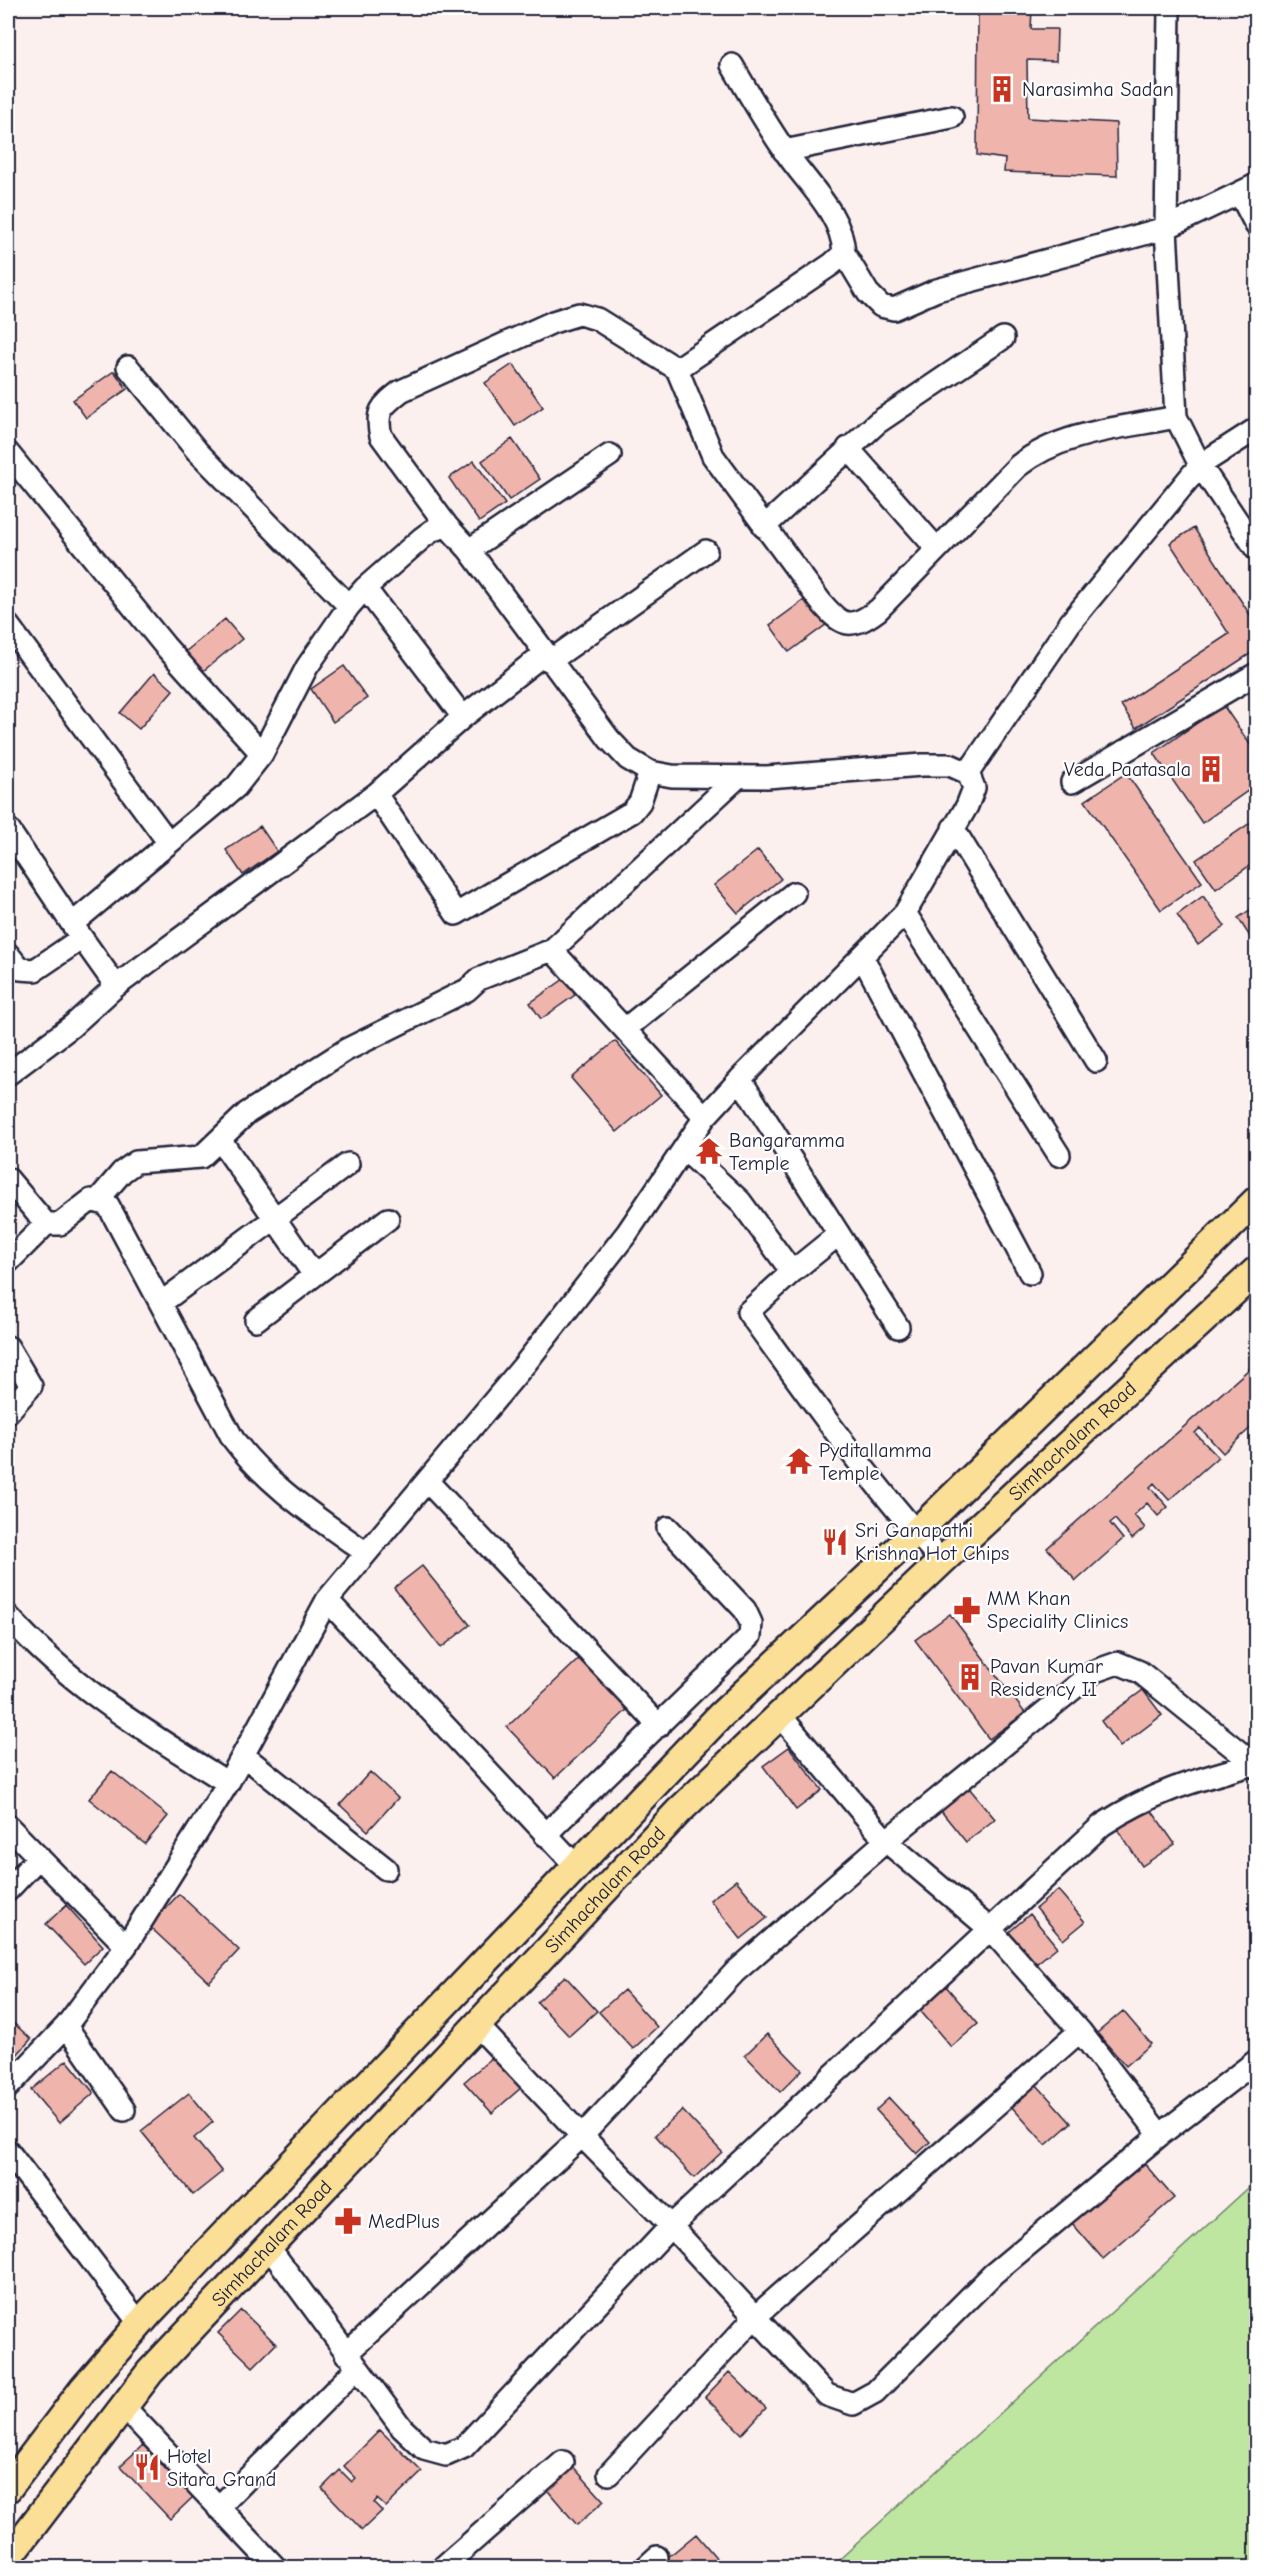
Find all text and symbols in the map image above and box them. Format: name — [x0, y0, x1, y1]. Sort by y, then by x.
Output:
building icon: Narasimha Sadan — [987, 74, 1017, 104]
place label: Narasimha Sadan — [1022, 78, 1174, 101]
building icon: Veda Paatasala — [1196, 754, 1226, 784]
place label: Veda Paatasala — [1064, 758, 1191, 781]
place label: Bangaramma Temple — [729, 1129, 845, 1175]
temple icon: Bangaramma Temple — [694, 1136, 724, 1166]
street label: Simhachalam Road — [1004, 1376, 1141, 1505]
place label: Pyditallamma Temple — [819, 1439, 932, 1485]
temple icon: Pyditallamma Temple — [784, 1446, 814, 1476]
place label: Sri Ganapathi Krishna Hot Chips — [855, 1519, 1009, 1565]
restaurant icon: Sri Ganapathi Krishna Hot Chips — [820, 1527, 850, 1557]
place label: MM Khan Speciality Clinics — [987, 1587, 1128, 1633]
pharmacy icon: MM Khan Speciality Clinics — [952, 1595, 982, 1625]
place label: Pavan Kumar Residency II — [990, 1655, 1103, 1701]
building icon: Pavan Kumar Residency II — [955, 1662, 985, 1692]
street label: Simhachalam Road — [540, 1822, 670, 1958]
street label: Simhachalam Road — [206, 2175, 336, 2311]
pharmacy icon: MedPlus — [333, 2206, 363, 2236]
place label: MedPlus — [368, 2210, 440, 2233]
place label: Hotel Sitara Grand — [167, 2445, 276, 2491]
restaurant icon: Hotel Sitara Grand — [132, 2452, 162, 2482]

